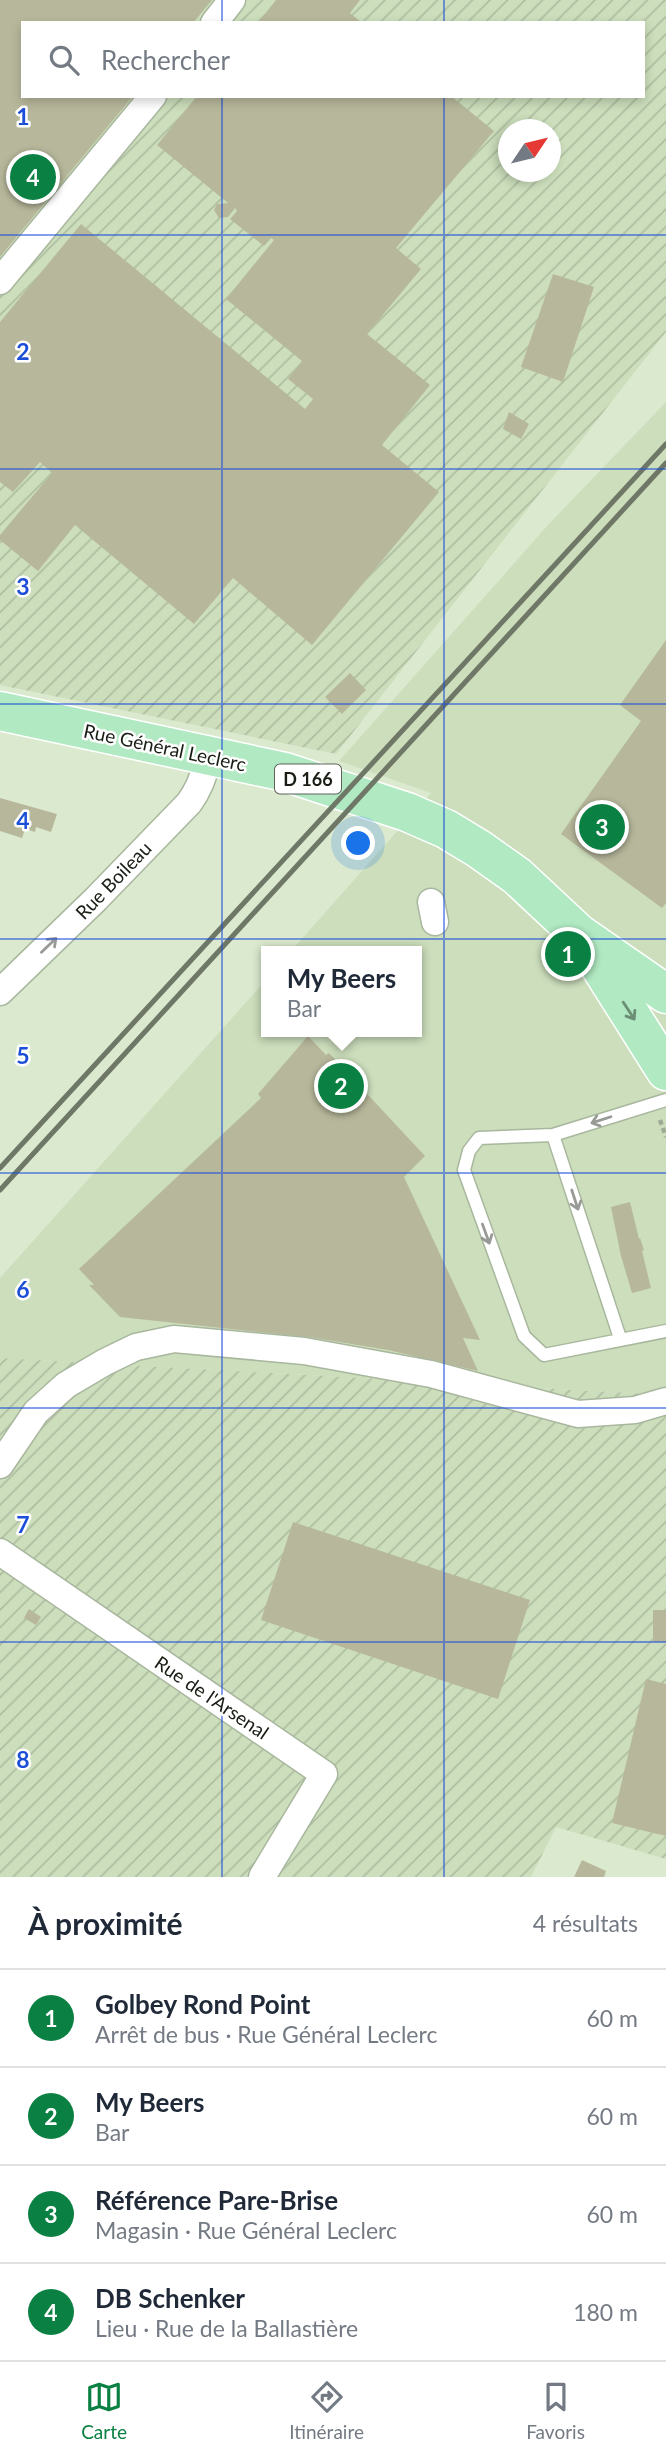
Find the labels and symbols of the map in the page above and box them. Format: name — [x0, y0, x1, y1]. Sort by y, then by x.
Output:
text: 1 — [16, 102, 30, 130]
north arrow — [498, 119, 561, 182]
pin: 4 — [10, 151, 56, 203]
text: 2 — [16, 337, 30, 365]
text: 3 — [16, 572, 30, 600]
street label: Rue Général Leclerc — [82, 719, 248, 775]
road number: D 166 — [275, 764, 341, 794]
pin: 3 — [579, 801, 625, 853]
text: 4 — [16, 806, 30, 834]
your location — [341, 826, 375, 860]
street label: Rue Boileau — [70, 836, 156, 924]
pin: 1 — [545, 928, 591, 980]
one-way arrow — [40, 936, 57, 953]
one-way arrow — [621, 1001, 636, 1020]
text: 5 — [16, 1041, 30, 1069]
pin: 2 — [318, 1060, 364, 1112]
one-way arrow — [590, 1115, 612, 1127]
one-way arrow — [569, 1189, 582, 1211]
one-way arrow — [481, 1222, 493, 1244]
text: 6 — [16, 1275, 30, 1303]
text: 7 — [16, 1510, 30, 1538]
street label: Rue de l'Arsenal — [151, 1650, 273, 1744]
text: 8 — [16, 1745, 30, 1773]

